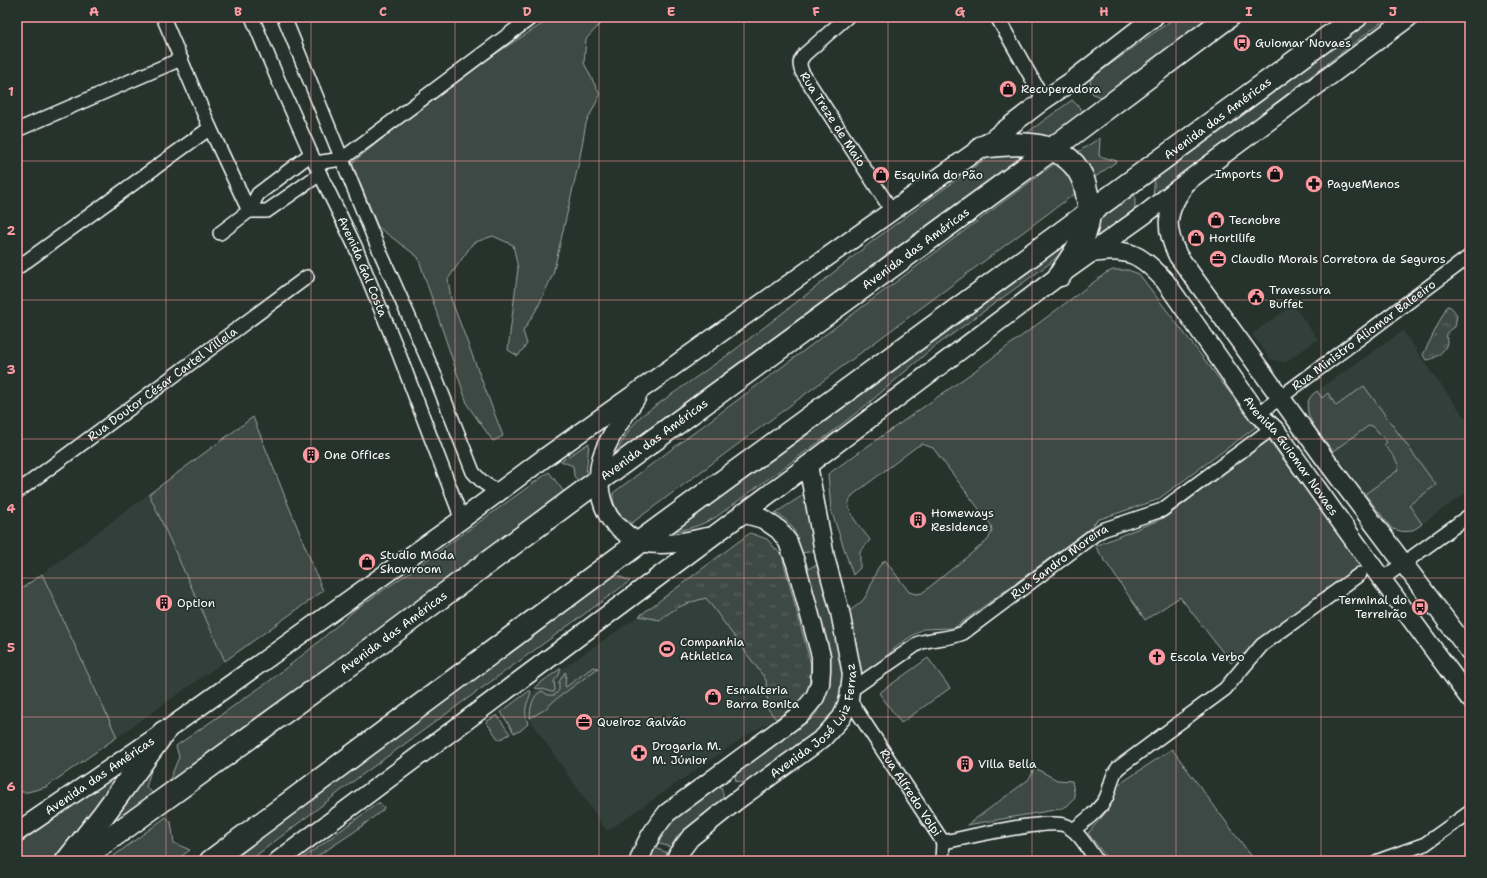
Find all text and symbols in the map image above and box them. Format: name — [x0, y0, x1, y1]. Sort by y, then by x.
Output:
text: A — [89, 3, 99, 20]
text: B — [234, 3, 242, 20]
text: C — [379, 3, 387, 20]
text: D — [522, 3, 532, 20]
text: E — [667, 3, 676, 20]
text: F — [812, 3, 820, 20]
text: G — [955, 3, 966, 20]
text: H — [1099, 3, 1109, 20]
text: I — [1245, 3, 1253, 20]
text: J — [1389, 3, 1397, 20]
bus stop icon: Guiomar Novaes — [1232, 33, 1252, 53]
place label: Guiomar Novaes — [1255, 35, 1351, 51]
street label: Rua Treze de Maio — [796, 69, 869, 170]
street label: Avenida das Américas — [1161, 74, 1275, 163]
shop icon: Recuperadora — [998, 79, 1018, 99]
place label: Recuperadora — [1021, 81, 1101, 97]
text: 1 — [8, 83, 14, 100]
shop icon: Imports — [1265, 164, 1285, 184]
shop icon: Esquina do Pão — [871, 165, 891, 185]
place label: Imports — [1215, 166, 1262, 182]
place label: Esquina do Pão — [894, 167, 983, 183]
pharmacy icon: PagueMenos — [1304, 174, 1324, 194]
place label: PagueMenos — [1327, 176, 1400, 192]
street label: Avenida das Américas — [859, 204, 973, 293]
shop icon: Tecnobre — [1206, 210, 1226, 230]
place label: Tecnobre — [1229, 212, 1281, 228]
street label: Avenida Gal Costa — [334, 214, 391, 320]
text: 2 — [6, 222, 16, 239]
shop icon: Hortilife — [1186, 228, 1206, 248]
place label: Hortilife — [1209, 230, 1256, 246]
office icon: Claudio Morais Corretora de Seguros — [1208, 249, 1228, 269]
place label: Claudio Morais Corretora de Seguros — [1231, 251, 1446, 267]
street label: Rua Ministro Aliomar Baleeiro — [1289, 276, 1439, 394]
place label: Travessura Buffet — [1269, 282, 1331, 312]
public building icon: Travessura Buffet — [1246, 287, 1266, 307]
street label: Rua Doutor César Cartel Villela — [84, 323, 241, 445]
text: 3 — [6, 361, 16, 378]
street label: Avenida Guiomar Novaes — [1240, 393, 1342, 519]
street label: Avenida das Américas — [597, 395, 711, 484]
building icon: One Offices — [301, 445, 321, 465]
place label: One Offices — [324, 447, 390, 463]
text: 4 — [6, 500, 16, 517]
place label: Homeways Residence — [931, 505, 994, 535]
building icon: Homeways Residence — [908, 510, 928, 530]
street label: Rua Sandro Moreira — [1007, 520, 1111, 603]
place label: Studio Moda Showroom — [380, 547, 455, 577]
shop icon: Studio Moda Showroom — [357, 552, 377, 572]
street label: Avenida das Américas — [337, 587, 450, 677]
place label: Terminal do Terreirão — [1339, 592, 1407, 622]
building icon: Option — [154, 593, 174, 613]
place label: Option — [177, 595, 215, 611]
bus stop icon: Terminal do Terreirão — [1410, 597, 1430, 617]
place label: Companhia Athletica — [680, 634, 745, 664]
text: 5 — [7, 639, 15, 656]
sports icon: Companhia Athletica — [657, 639, 677, 659]
church icon: Escola Verbo — [1147, 647, 1167, 667]
place label: Escola Verbo — [1170, 649, 1245, 665]
street label: Avenida José Luiz Ferraz — [767, 662, 860, 782]
place label: Esmalteria Barra Bonita — [726, 682, 800, 712]
shop icon: Esmalteria Barra Bonita — [703, 687, 723, 707]
office icon: Queiroz Galvão — [574, 712, 594, 732]
place label: Queiroz Galvão — [597, 714, 686, 730]
street label: Avenida das Américas — [42, 733, 158, 819]
place label: Drogaria M. M. Júnior — [652, 738, 721, 768]
pharmacy icon: Drogaria M. M. Júnior — [629, 743, 649, 763]
street label: Rua Alfredo Volpi — [876, 746, 945, 839]
building icon: Villa Bella — [955, 754, 975, 774]
place label: Villa Bella — [978, 756, 1037, 772]
text: 6 — [6, 778, 16, 795]

